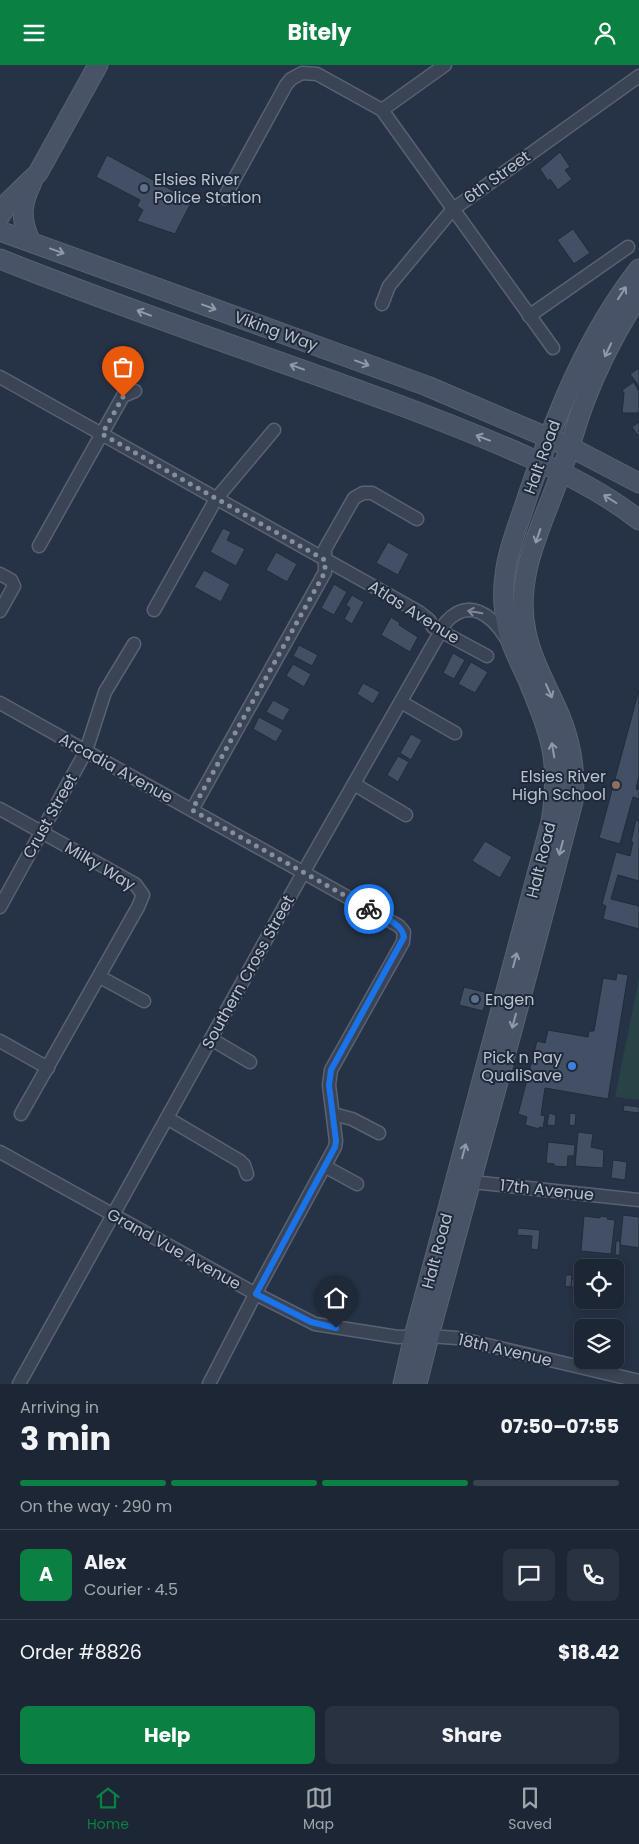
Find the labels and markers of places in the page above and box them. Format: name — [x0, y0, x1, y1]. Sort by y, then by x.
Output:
place label: Elsies River Police Station — [154, 168, 262, 209]
marker: Elsies River Police Station — [138, 182, 150, 194]
pin — [102, 346, 144, 397]
place label: Elsies River High School — [512, 765, 606, 806]
marker: Elsies River High School — [610, 779, 622, 791]
place label: Engen — [485, 988, 534, 1011]
marker: Engen — [469, 993, 481, 1005]
place label: Pick n Pay QualiSave — [481, 1046, 562, 1087]
marker: Pick n Pay QualiSave — [566, 1060, 578, 1072]
pin — [315, 1277, 357, 1328]

